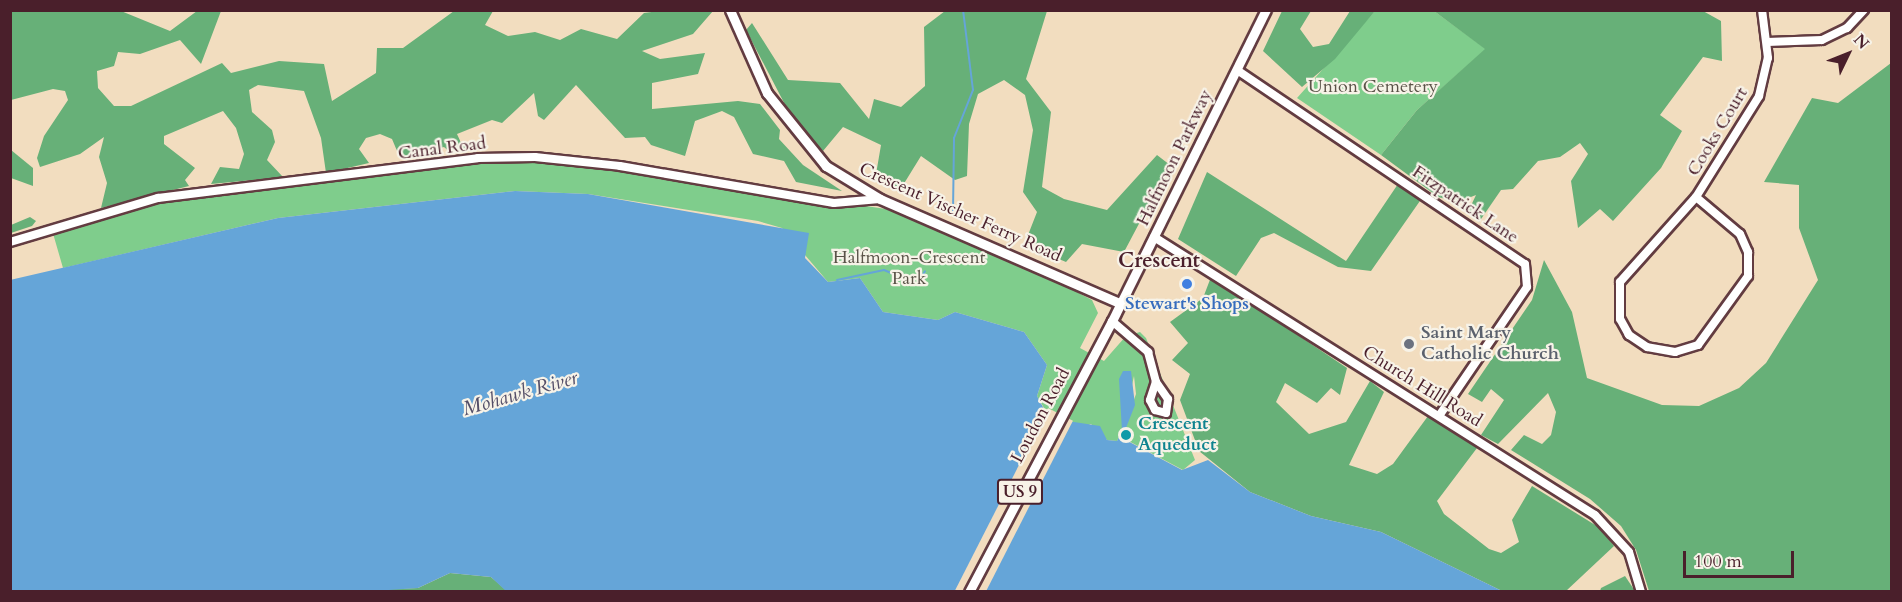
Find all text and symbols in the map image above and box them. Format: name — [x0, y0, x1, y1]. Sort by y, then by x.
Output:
north arrow — [1818, 24, 1878, 84]
text: N — [1848, 29, 1874, 54]
park label: Union Cemetery — [1308, 76, 1438, 98]
street label: Cooks Court — [1683, 84, 1753, 180]
street label: Halfmoon Parkway — [1133, 86, 1217, 230]
street label: Canal Road — [397, 133, 487, 165]
street label: Crescent Vischer Ferry Road — [856, 159, 1064, 267]
street label: Fitzpatrick Lane — [1408, 162, 1522, 248]
park label: Halfmoon-Crescent Park — [833, 248, 985, 290]
district label: Crescent — [1118, 248, 1200, 274]
marker: Stewart's Shops — [1180, 277, 1194, 291]
place label: Stewart's Shops — [1125, 293, 1249, 315]
place label: Saint Mary Catholic Church — [1421, 323, 1559, 366]
marker: Saint Mary Catholic Church — [1402, 337, 1416, 351]
street label: Church Hill Road — [1358, 342, 1486, 432]
water label: Mohawk River — [460, 365, 580, 421]
street label: Loudon Road — [1007, 365, 1075, 467]
place label: Crescent Aqueduct — [1138, 414, 1216, 456]
marker: Crescent Aqueduct — [1119, 428, 1133, 442]
road number: US 9 — [996, 479, 1044, 505]
scale bar — [1686, 539, 1797, 577]
text: 100 m — [1694, 549, 1742, 574]

